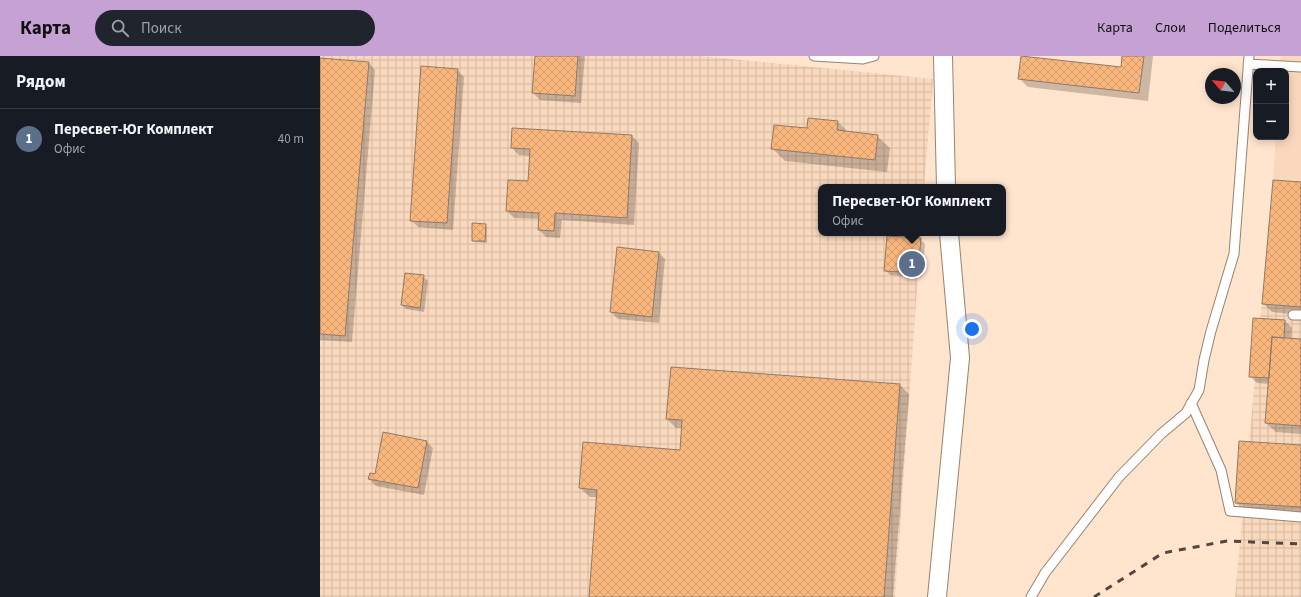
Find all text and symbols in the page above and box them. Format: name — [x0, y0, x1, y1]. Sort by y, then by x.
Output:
search box — [95, 10, 375, 46]
text: Карта — [20, 15, 71, 42]
icon: search — [109, 17, 131, 39]
text: Поиск — [141, 18, 182, 39]
text: Карта — [1097, 18, 1133, 38]
text: Слои — [1155, 18, 1186, 38]
text: Поделиться — [1208, 18, 1281, 38]
north arrow — [1205, 68, 1241, 104]
map controls — [1253, 68, 1289, 140]
button: + — [1253, 68, 1289, 104]
text: Рядом — [16, 70, 66, 94]
button: − — [1253, 104, 1289, 140]
text: Пересвет-Юг Комплект — [54, 119, 214, 140]
text: 1 — [26, 130, 32, 148]
text: 40 m — [278, 130, 304, 148]
text: Офис — [54, 140, 85, 158]
popup — [818, 184, 1006, 236]
text: Пересвет-Юг Комплект — [832, 191, 992, 212]
text: Офис — [832, 212, 864, 230]
pin: 1 — [899, 249, 925, 279]
your location — [962, 319, 982, 339]

